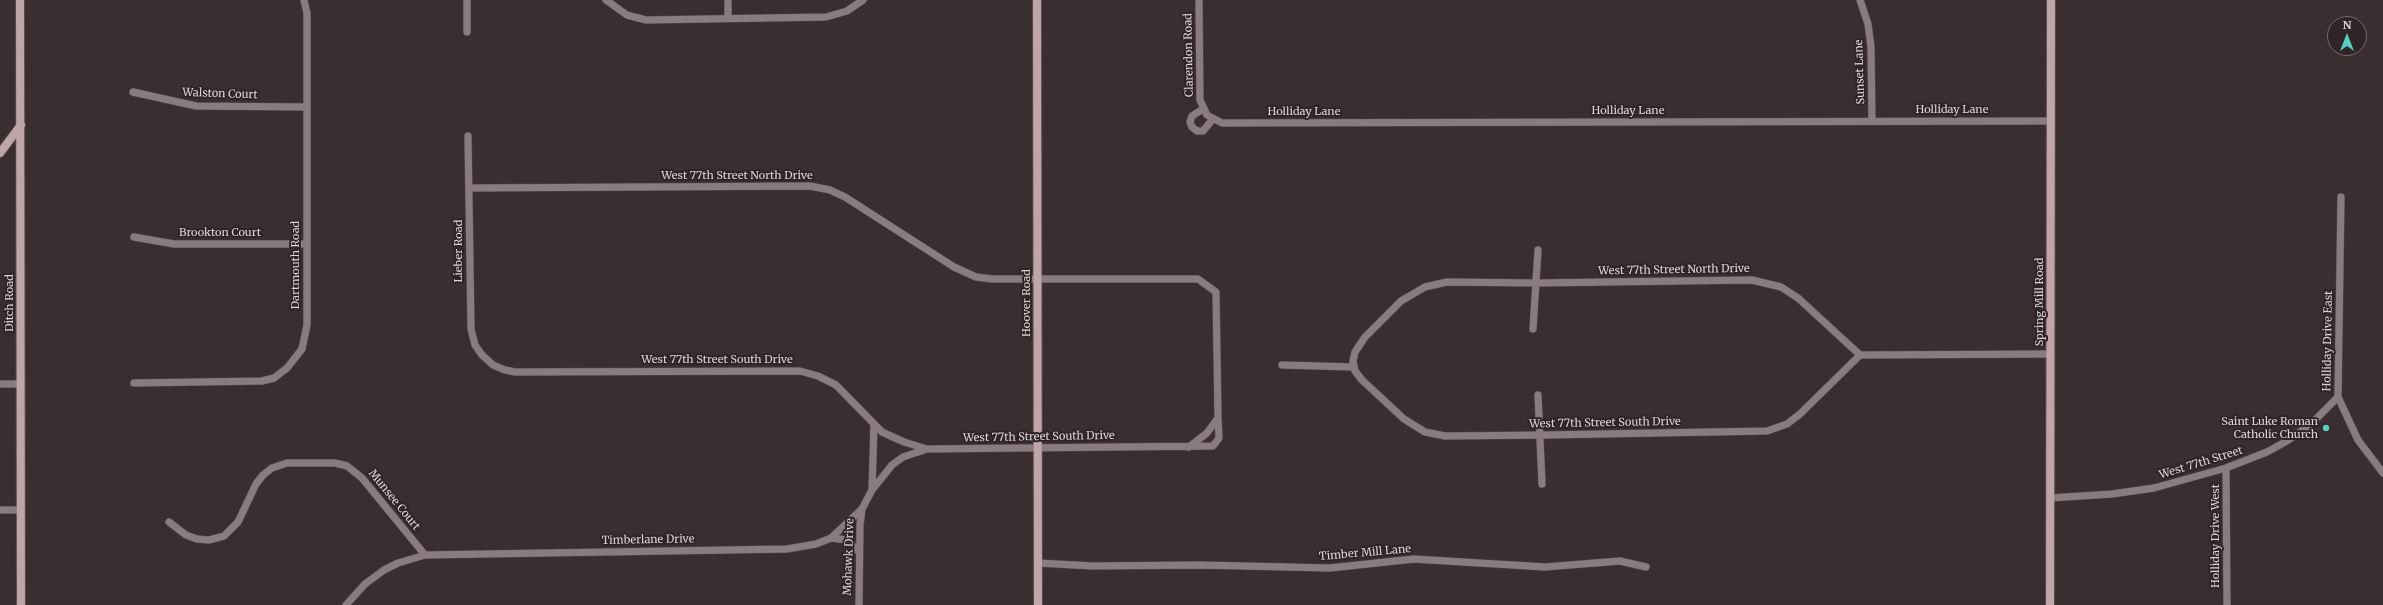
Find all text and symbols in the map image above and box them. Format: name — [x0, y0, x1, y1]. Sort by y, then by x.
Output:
street label: Clarendon Road — [1182, 13, 1196, 97]
north arrow — [2327, 16, 2367, 56]
text: N — [2343, 18, 2351, 32]
street label: Sunset Lane — [1852, 39, 1868, 105]
street label: Walston Court — [182, 86, 258, 102]
street label: Holliday Lane — [1916, 103, 1988, 117]
street label: Holliday Lane — [1592, 104, 1664, 118]
street label: Holliday Lane — [1268, 105, 1340, 119]
street label: West 77th Street North Drive — [661, 169, 813, 183]
street label: Lieber Road — [452, 220, 466, 282]
street label: Dartmouth Road — [289, 221, 303, 309]
street label: Brookton Court — [179, 226, 261, 240]
street label: Spring Mill Road — [2033, 258, 2047, 346]
street label: West 77th Street North Drive — [1598, 262, 1750, 278]
street label: Hoover Road — [1020, 269, 1034, 337]
street label: Ditch Road — [3, 274, 17, 332]
street label: Holliday Drive East — [2321, 290, 2335, 392]
street label: West 77th Street South Drive — [641, 353, 793, 367]
street label: West 77th Street South Drive — [1529, 415, 1681, 431]
place label: Saint Luke Roman Catholic Church — [2221, 415, 2318, 441]
marker: Saint Luke Roman Catholic Church — [2321, 423, 2331, 433]
street label: West 77th Street South Drive — [963, 429, 1115, 445]
street label: West 77th Street — [2158, 444, 2244, 482]
street label: Munsee Court — [366, 467, 422, 533]
street label: Holliday Drive West — [2209, 484, 2223, 588]
street label: Mohawk Drive — [841, 518, 857, 596]
street label: Timberlane Drive — [601, 533, 695, 547]
street label: Timber Mill Lane — [1319, 542, 1411, 564]

